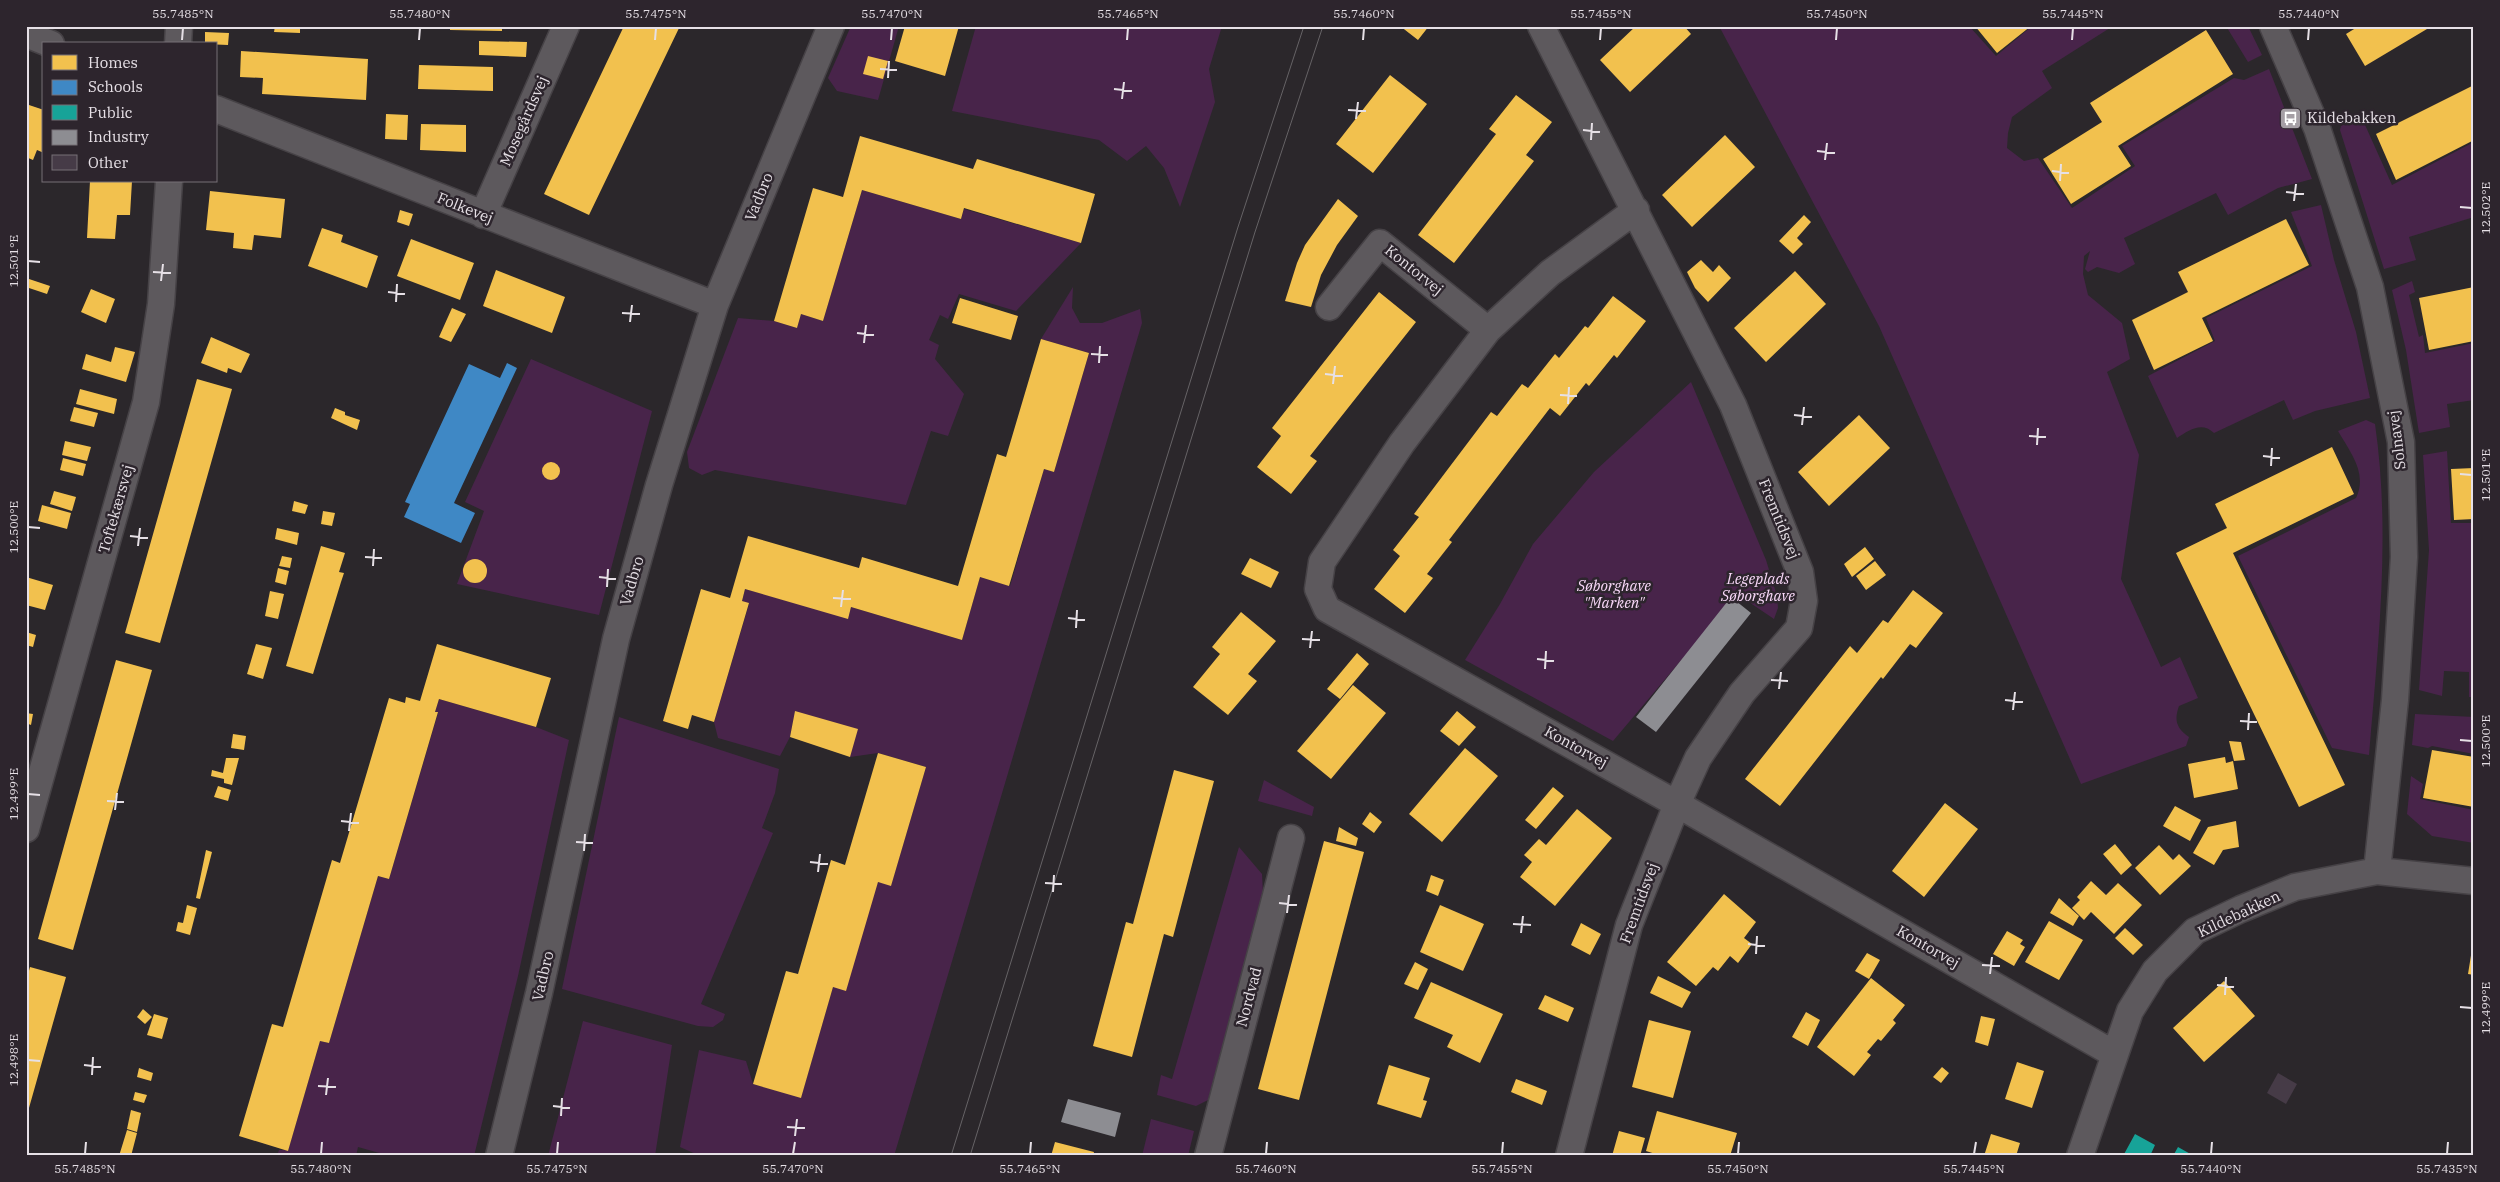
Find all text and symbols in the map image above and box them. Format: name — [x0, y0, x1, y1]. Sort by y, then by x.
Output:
text: 55.7485°N — [152, 6, 214, 21]
text: 55.7480°N — [389, 6, 451, 21]
text: 55.7475°N — [625, 6, 687, 21]
text: 55.7470°N — [861, 6, 923, 21]
text: 55.7465°N — [1097, 6, 1159, 21]
text: 55.7460°N — [1333, 6, 1395, 21]
text: 55.7455°N — [1570, 6, 1632, 21]
text: 55.7450°N — [1806, 6, 1868, 21]
text: 55.7445°N — [2042, 6, 2104, 21]
text: 55.7440°N — [2278, 6, 2340, 21]
legend — [42, 42, 218, 182]
text: Homes — [88, 53, 138, 72]
street label: Mosegårdsvej — [495, 73, 552, 169]
text: Schools — [88, 77, 143, 96]
text: Public — [88, 103, 133, 122]
bus stop icon: Kildebakken — [2279, 106, 2303, 130]
place label: Kildebakken — [2307, 108, 2397, 127]
text: Industry — [88, 127, 149, 146]
text: Other — [88, 153, 128, 172]
street label: Vadbro — [740, 170, 777, 224]
text: 12.502°E — [2478, 182, 2493, 234]
street label: Folkevej — [434, 188, 496, 227]
text: 12.501°E — [6, 235, 21, 287]
street label: Kontorvej — [1381, 240, 1447, 299]
street label: Solnavej — [2383, 409, 2410, 471]
text: 12.501°E — [2478, 449, 2493, 501]
street label: Toftekærsvej — [94, 462, 137, 555]
street label: Fremtidsvej — [1755, 476, 1804, 562]
text: 12.500°E — [6, 501, 21, 553]
street label: Vadbro — [615, 554, 648, 608]
park label: Legeplads Søborghave — [1720, 569, 1795, 605]
park label: Søborghave "Marken" — [1576, 576, 1651, 612]
text: 12.500°E — [2478, 715, 2493, 767]
street label: Kontorvej — [1541, 721, 1611, 772]
text: 12.499°E — [6, 768, 21, 820]
street label: Fremtidsvej — [1615, 860, 1662, 946]
street label: Kildebakken — [2194, 886, 2284, 941]
street label: Kontorvej — [1893, 921, 1963, 972]
street label: Vadbro — [528, 949, 557, 1003]
street label: Nordvad — [1231, 965, 1266, 1029]
text: 12.499°E — [2478, 982, 2493, 1034]
text: 12.498°E — [6, 1034, 21, 1086]
text: 55.7485°N — [54, 1161, 116, 1176]
text: 55.7480°N — [290, 1161, 352, 1176]
text: 55.7475°N — [526, 1161, 588, 1176]
text: 55.7470°N — [762, 1161, 824, 1176]
text: 55.7465°N — [999, 1161, 1061, 1176]
text: 55.7460°N — [1235, 1161, 1297, 1176]
text: 55.7455°N — [1471, 1161, 1533, 1176]
text: 55.7450°N — [1707, 1161, 1769, 1176]
text: 55.7445°N — [1943, 1161, 2005, 1176]
text: 55.7440°N — [2180, 1161, 2242, 1176]
text: 55.7435°N — [2416, 1161, 2478, 1176]

